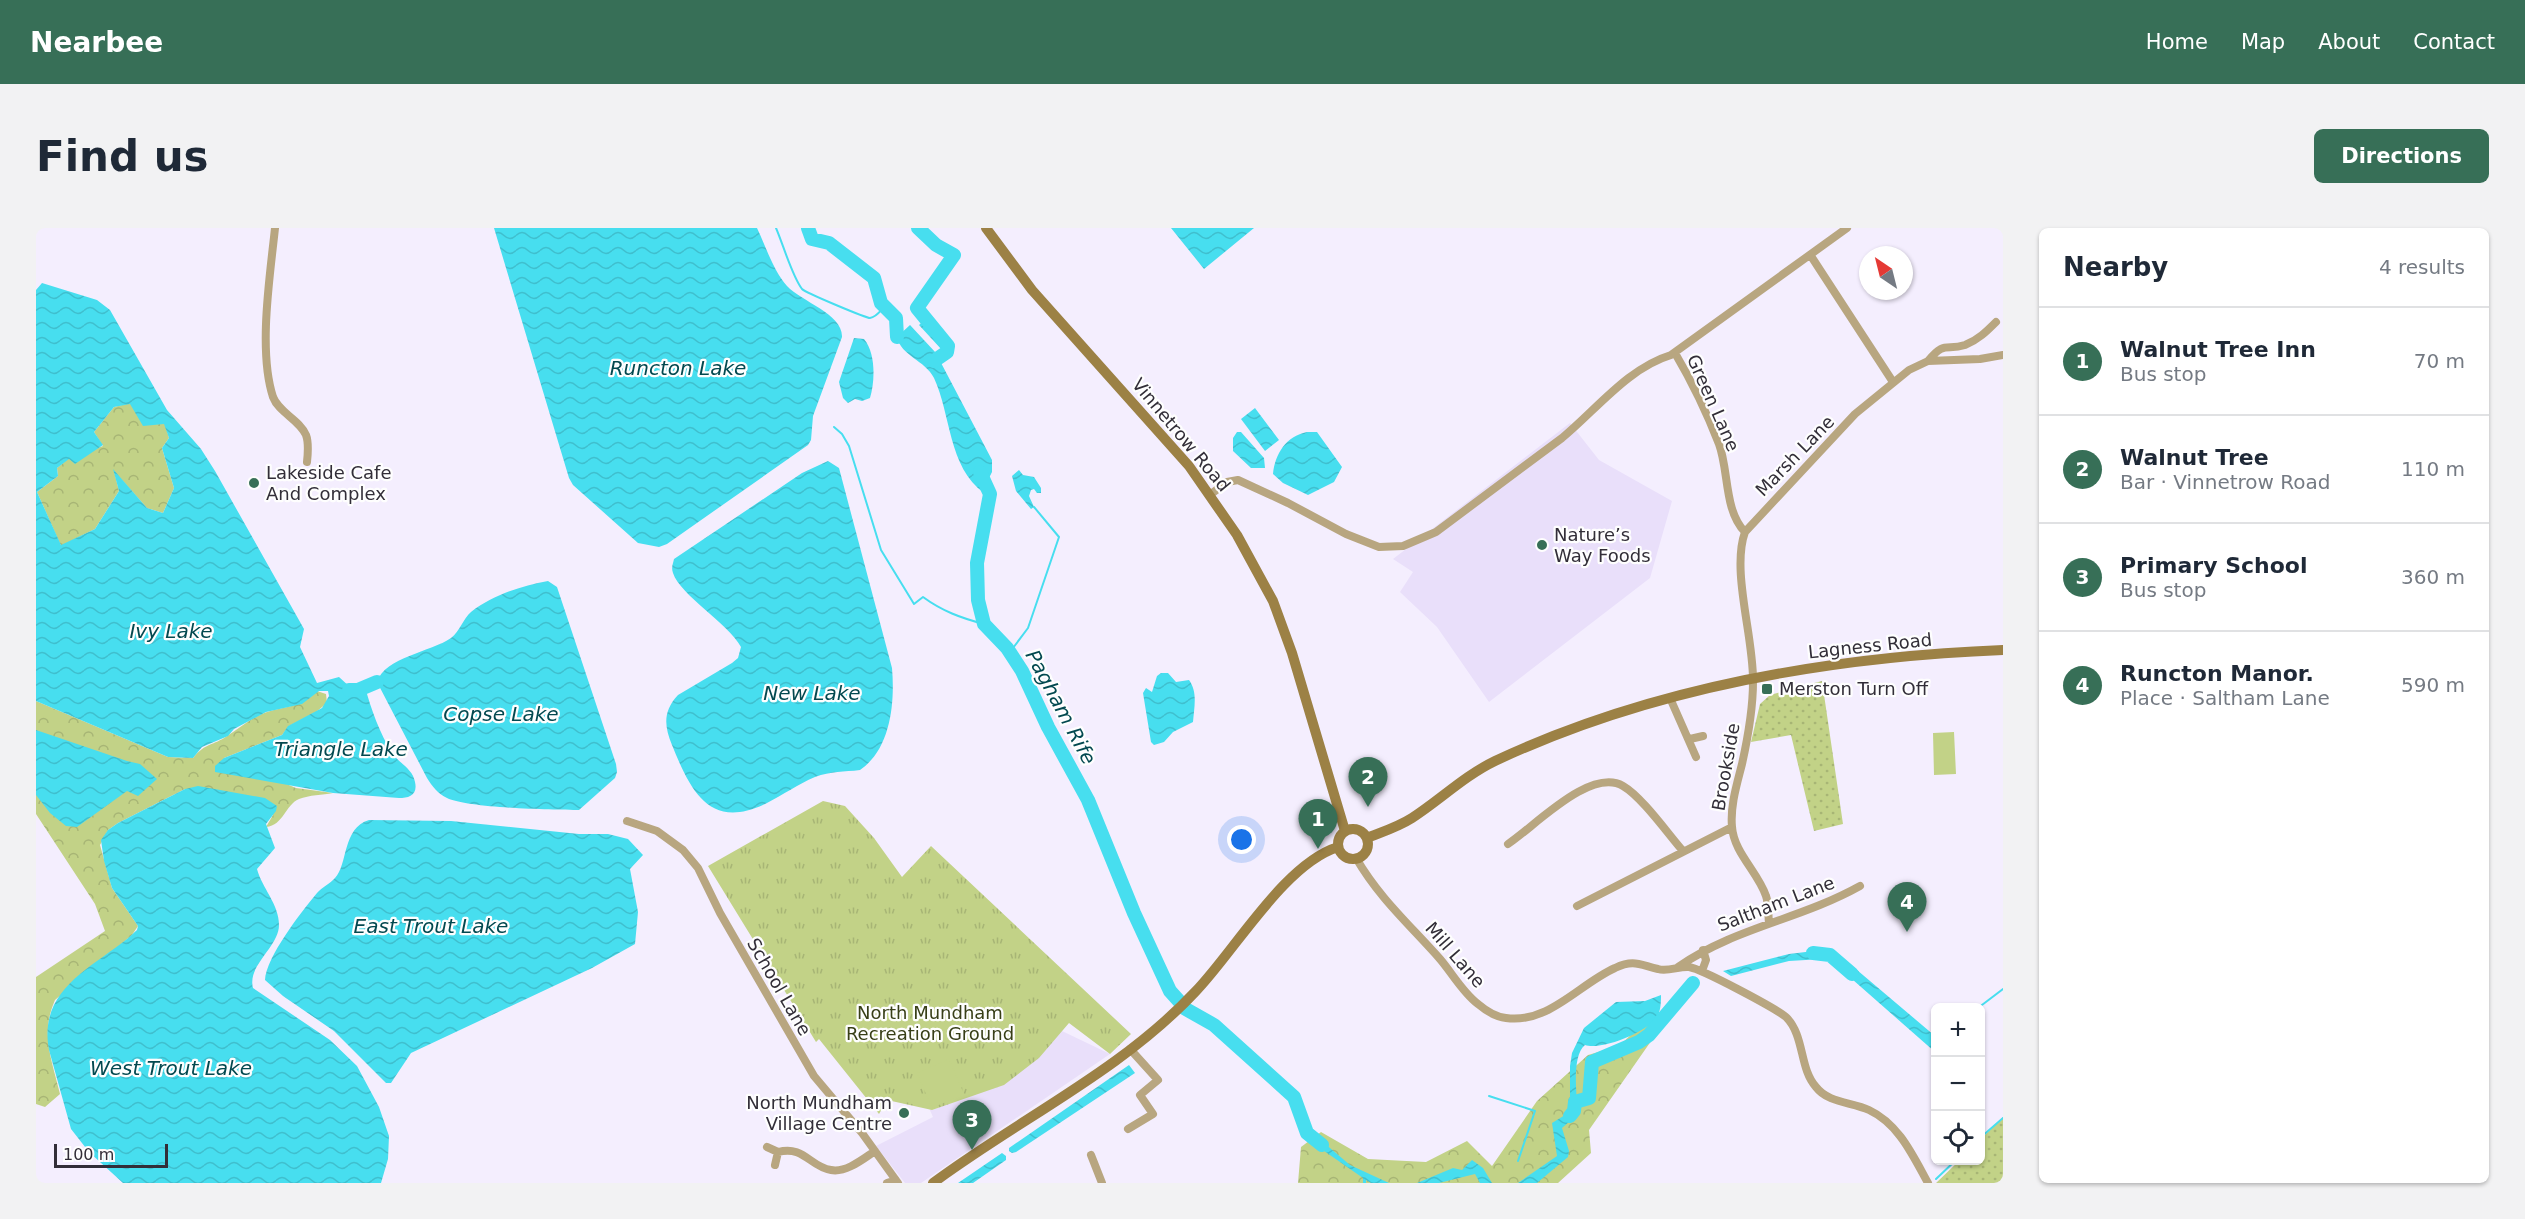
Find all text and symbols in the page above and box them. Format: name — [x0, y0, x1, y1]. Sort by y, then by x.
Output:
text: Nearbee — [30, 26, 163, 59]
text: Home — [2146, 30, 2208, 54]
text: Map — [2241, 30, 2285, 54]
text: About — [2318, 30, 2380, 54]
text: Contact — [2413, 30, 2495, 54]
button: Directions — [2314, 129, 2489, 183]
text: Find us — [36, 132, 209, 181]
north arrow — [1859, 246, 1913, 300]
text: Nearby — [2063, 252, 2168, 282]
text: 4 results — [2379, 255, 2465, 279]
text: Walnut Tree Inn — [2120, 337, 2316, 362]
text: 1 — [2076, 349, 2089, 373]
text: 70 m — [2414, 349, 2465, 373]
street label: Green Lane — [1683, 351, 1744, 454]
water label: Runcton Lake — [610, 356, 746, 380]
text: Bus stop — [2120, 362, 2206, 386]
street label: Vinnetrow Road — [1128, 374, 1235, 496]
street label: Marsh Lane — [1751, 411, 1838, 500]
text: Walnut Tree — [2120, 445, 2269, 470]
text: 2 — [2076, 457, 2089, 481]
text: 110 m — [2401, 457, 2465, 481]
place label: Lakeside Cafe And Complex — [266, 462, 392, 504]
text: Bar · Vinnetrow Road — [2120, 470, 2331, 494]
marker: Lakeside Cafe And Complex — [247, 476, 261, 490]
place label: Nature’s Way Foods — [1554, 524, 1651, 566]
marker: Nature’s Way Foods — [1535, 538, 1549, 552]
text: Primary School — [2120, 553, 2307, 578]
text: 3 — [2076, 565, 2089, 589]
text: 360 m — [2401, 565, 2465, 589]
text: Bus stop — [2120, 578, 2206, 602]
water label: Ivy Lake — [129, 619, 213, 643]
street label: Lagness Road — [1807, 629, 1933, 662]
water label: Pagham Rife — [1021, 645, 1101, 769]
text: Runcton Manor. — [2120, 661, 2314, 686]
text: 4 — [2076, 673, 2089, 697]
text: 590 m — [2401, 673, 2465, 697]
place label: Merston Turn Off — [1779, 678, 1929, 699]
water label: New Lake — [763, 681, 861, 705]
marker: Merston Turn Off — [1760, 682, 1774, 696]
text: Place · Saltham Lane — [2120, 686, 2330, 710]
water label: Copse Lake — [443, 702, 559, 726]
street label: Brookside — [1707, 721, 1744, 812]
water label: Triangle Lake — [274, 737, 408, 761]
pin: 2 — [1348, 758, 1388, 807]
pin: 1 — [1298, 800, 1338, 849]
your location — [1227, 825, 1256, 854]
street label: Saltham Lane — [1714, 872, 1837, 936]
pin: 4 — [1888, 882, 1926, 932]
water label: East Trout Lake — [354, 914, 508, 938]
street label: Mill Lane — [1421, 918, 1489, 992]
street label: School Lane — [743, 934, 816, 1039]
park label: North Mundham Recreation Ground — [846, 1002, 1014, 1044]
map controls — [1931, 1003, 1985, 1165]
button: + — [1931, 1003, 1985, 1057]
water label: West Trout Lake — [90, 1056, 252, 1080]
button: − — [1931, 1057, 1985, 1111]
place label: North Mundham Village Centre — [746, 1092, 892, 1134]
pin: 3 — [952, 1100, 992, 1150]
marker: North Mundham Village Centre — [897, 1106, 911, 1120]
button: locate — [1931, 1111, 1985, 1165]
scale bar — [54, 1141, 168, 1168]
text: 100 m — [63, 1145, 114, 1164]

